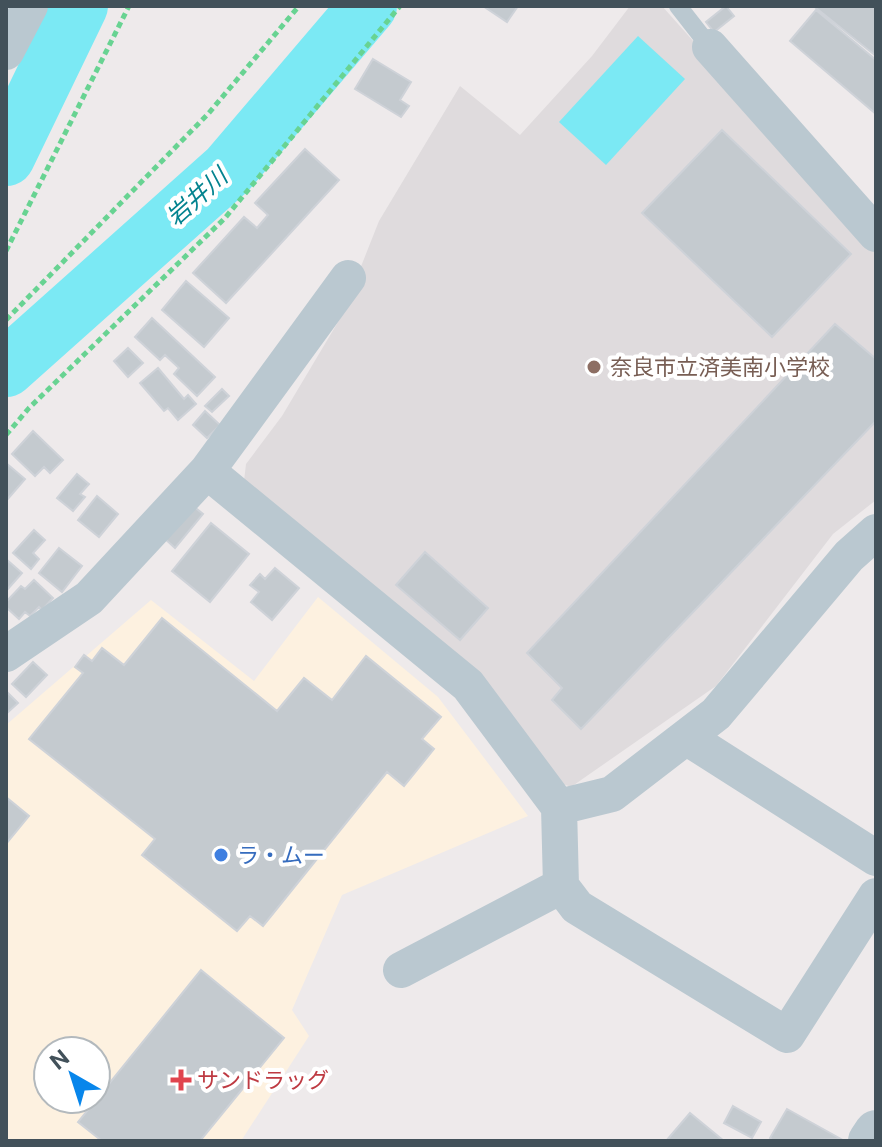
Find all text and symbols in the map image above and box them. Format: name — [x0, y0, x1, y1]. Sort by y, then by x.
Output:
water label: 岩井川 — [160, 160, 235, 231]
place label: 奈良市立済美南小学校 — [610, 354, 830, 380]
marker: 奈良市立済美南小学校 — [585, 358, 603, 376]
place label: ラ・ムー — [237, 842, 325, 868]
marker: ラ・ムー — [212, 846, 230, 864]
north arrow — [32, 1035, 112, 1115]
text: N — [45, 1044, 74, 1075]
place label: サンドラッグ — [197, 1067, 329, 1093]
marker: サンドラッグ — [172, 1071, 190, 1089]

